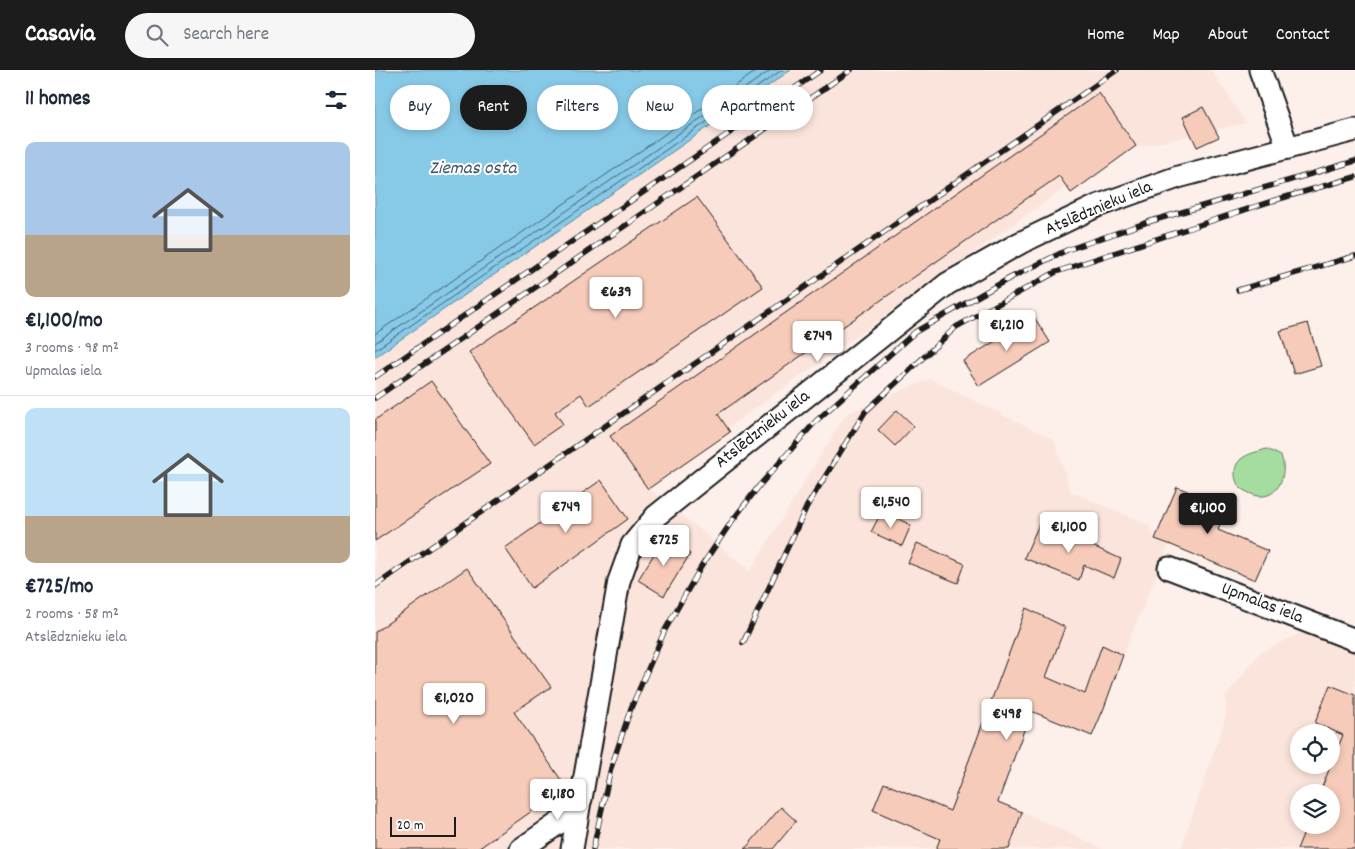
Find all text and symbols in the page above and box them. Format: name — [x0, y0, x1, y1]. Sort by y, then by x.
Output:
search box — [125, 13, 475, 58]
text: Casavia — [25, 18, 95, 52]
icon: search — [143, 21, 171, 49]
text: Search here — [183, 22, 269, 49]
text: Home — [1087, 23, 1124, 48]
text: Map — [1152, 23, 1180, 48]
text: About — [1208, 23, 1248, 48]
text: Contact — [1276, 23, 1330, 48]
text: 11 homes — [25, 85, 90, 115]
chip: Buy — [390, 85, 450, 130]
chip: Rent — [460, 85, 527, 130]
chip: Filters — [537, 85, 618, 130]
chip: New — [628, 85, 692, 130]
chip: Apartment — [702, 85, 813, 130]
icon: filters — [322, 86, 350, 114]
water label: Ziemas osta — [430, 156, 518, 183]
icon: home — [143, 175, 233, 265]
street label: Atslēdznieku iela — [1042, 175, 1157, 243]
pin: €639 — [586, 276, 646, 319]
text: €639 — [600, 281, 632, 304]
text: €1,100/mo — [25, 307, 103, 337]
pin: €1,210 — [966, 310, 1048, 352]
text: €1,210 — [990, 314, 1024, 337]
pin: €749 — [788, 320, 848, 363]
text: €749 — [803, 325, 833, 348]
text: 3 rooms · 98 m² — [25, 337, 119, 360]
text: Upmalas iela — [25, 360, 102, 383]
street label: Atslēdznieku iela — [710, 385, 816, 475]
icon: home — [143, 440, 233, 530]
pin: €1,540 — [850, 486, 932, 529]
text: €1,540 — [872, 491, 910, 514]
pin: €749 — [536, 492, 596, 534]
pin: €1,100 — [1167, 492, 1249, 535]
text: €749 — [551, 496, 581, 519]
text: €1,100 — [1190, 497, 1226, 520]
pin: €1,100 — [1028, 512, 1110, 554]
text: €1,100 — [1051, 516, 1087, 539]
pin: €725 — [634, 524, 694, 567]
text: €725 — [649, 529, 679, 552]
text: €725/mo — [25, 573, 93, 603]
street label: Upmalas iela — [1217, 577, 1307, 631]
text: 2 rooms · 58 m² — [25, 603, 119, 626]
text: Atslēdznieku iela — [25, 626, 126, 649]
pin: €1,020 — [413, 682, 495, 725]
text: €1,020 — [434, 687, 474, 710]
pin: €498 — [977, 698, 1037, 741]
text: €498 — [992, 703, 1022, 726]
map controls — [1290, 724, 1340, 834]
button: locate — [1290, 724, 1340, 774]
pin: €1,180 — [517, 778, 599, 821]
text: €1,180 — [541, 783, 575, 806]
button: layers — [1290, 784, 1340, 834]
scale bar — [390, 814, 456, 837]
text: 20 m — [397, 816, 424, 836]

